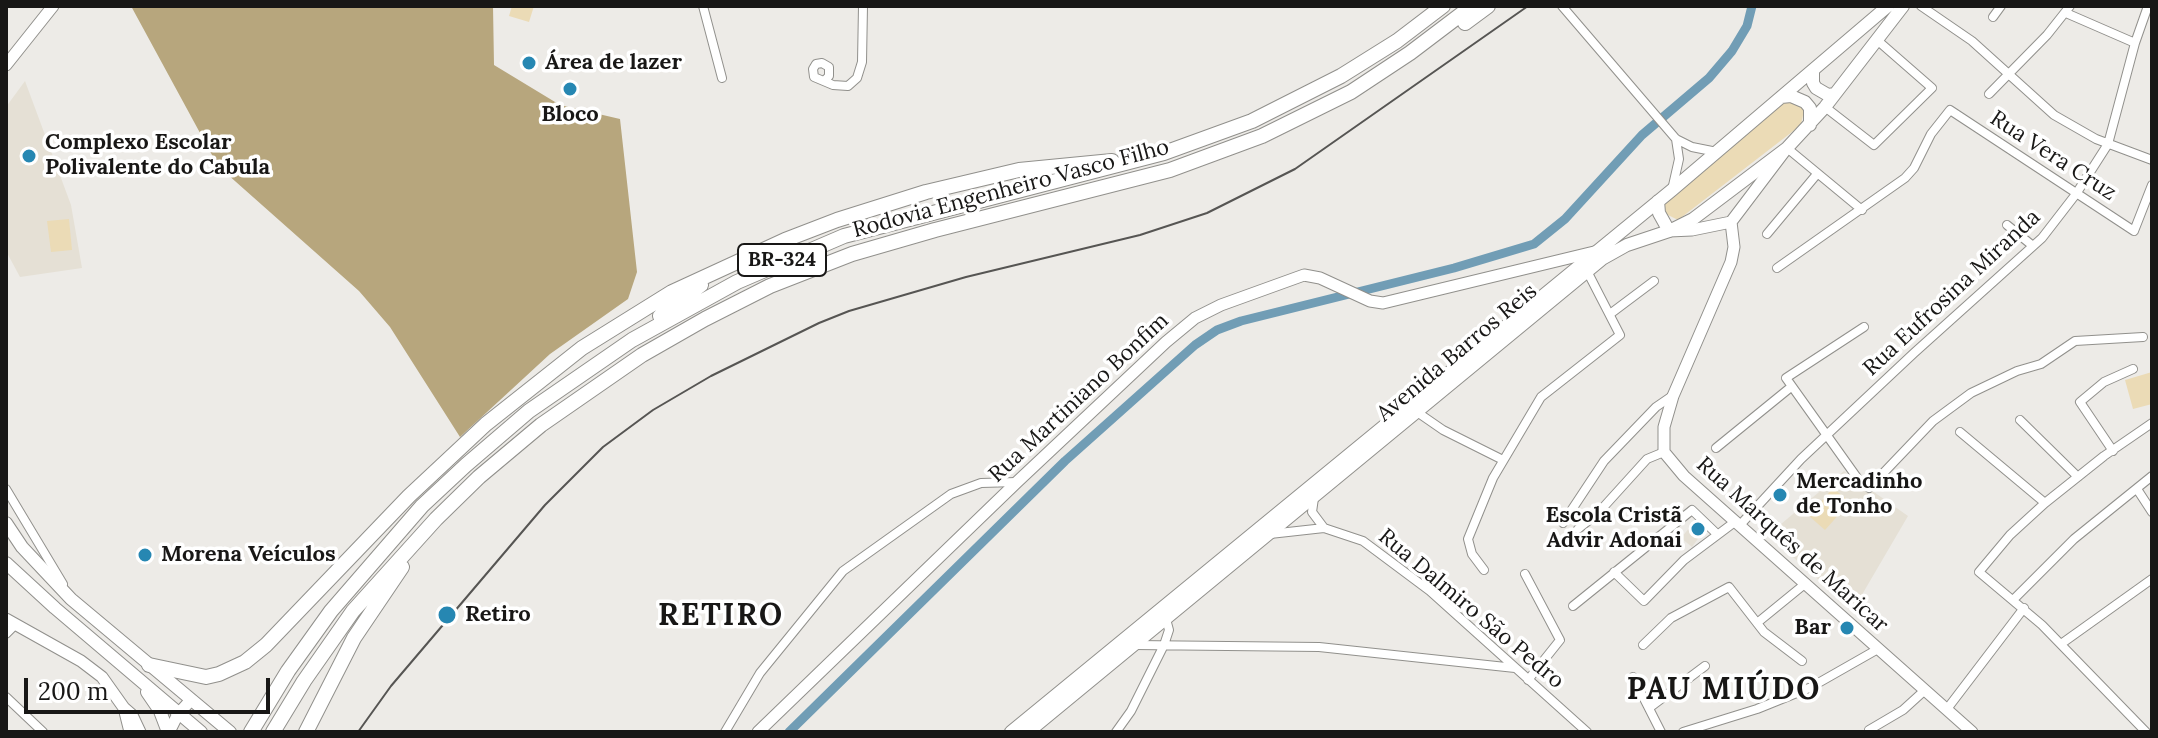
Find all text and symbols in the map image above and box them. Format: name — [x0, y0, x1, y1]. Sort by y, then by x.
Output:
place label: Área de lazer — [545, 50, 682, 76]
marker: Área de lazer — [520, 54, 538, 72]
marker: Bloco — [561, 80, 579, 98]
place label: Bloco — [541, 102, 599, 128]
street label: Rua Vera Cruz — [1985, 105, 2121, 207]
place label: Complexo Escolar Polivalente do Cabula — [45, 130, 270, 182]
street label: Rodovia Engenheiro Vasco Filho — [850, 134, 1172, 244]
marker: Complexo Escolar Polivalente do Cabula — [20, 147, 38, 165]
street label: Rua Eufrosina Miranda — [1858, 204, 2046, 382]
road number: BR-324 — [738, 244, 826, 276]
street label: Avenida Barros Reis — [1372, 278, 1542, 428]
street label: Rua Martiniano Bonfim — [984, 308, 1174, 488]
street label: Rua Marquês de Maricar — [1691, 452, 1893, 638]
place label: Mercadinho de Tonho — [1796, 469, 1922, 520]
marker: Mercadinho de Tonho — [1771, 486, 1789, 504]
place label: Escola Cristã Advir Adonai — [1546, 503, 1682, 554]
marker: Escola Cristã Advir Adonai — [1689, 520, 1707, 538]
street label: Rua Dalmiro São Pedro — [1373, 524, 1569, 694]
place label: Morena Veículos — [161, 542, 336, 568]
marker: Morena Veículos — [136, 546, 154, 564]
district label: RETIRO — [658, 598, 784, 634]
place label: Retiro — [465, 602, 531, 628]
marker: Retiro — [436, 604, 458, 626]
place label: Bar — [1794, 615, 1831, 641]
marker: Bar — [1838, 619, 1856, 637]
scale bar — [28, 662, 274, 712]
district label: PAU MIÚDO — [1627, 672, 1821, 708]
text: 200 m — [38, 676, 108, 707]

